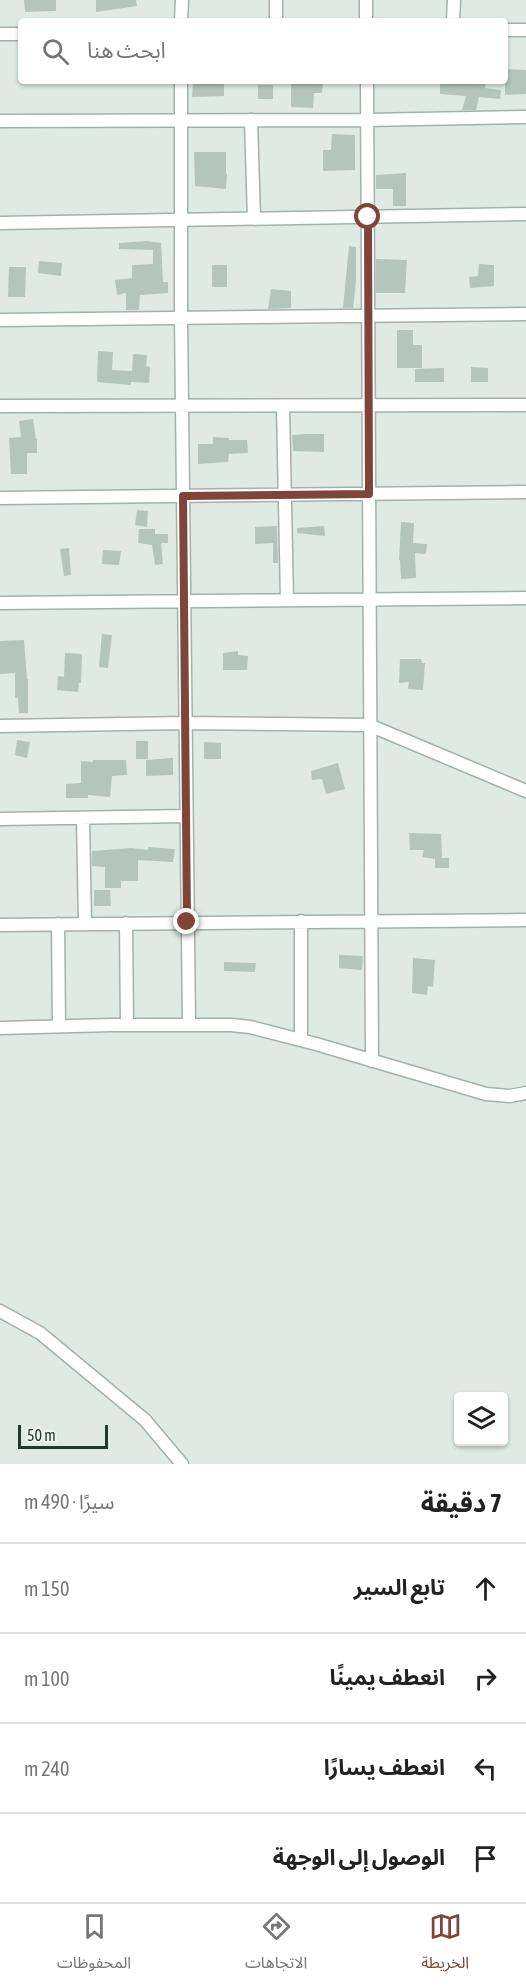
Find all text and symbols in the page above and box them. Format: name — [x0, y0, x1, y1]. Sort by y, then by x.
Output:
search box — [18, 18, 508, 84]
icon: search — [39, 35, 72, 68]
text: ابحث هنا — [87, 37, 166, 63]
route start — [354, 203, 380, 229]
route end — [173, 908, 199, 934]
map controls — [454, 1392, 508, 1446]
button: layers — [454, 1392, 508, 1446]
scale bar — [18, 1422, 108, 1450]
text: 50 m — [27, 1426, 56, 1444]
text: 7 دقيقة — [421, 1488, 502, 1518]
text: سيرًا · 490 m — [24, 1490, 114, 1513]
icon: ahead — [469, 1572, 502, 1605]
text: تابع السير — [354, 1574, 445, 1600]
text: 150 m — [24, 1577, 69, 1600]
icon: right — [469, 1662, 502, 1695]
text: انعطف يمينًا — [329, 1664, 445, 1690]
text: 100 m — [24, 1667, 69, 1690]
icon: left — [469, 1752, 502, 1785]
text: انعطف يسارًا — [324, 1754, 445, 1780]
text: 240 m — [24, 1757, 69, 1780]
icon: arrive — [469, 1842, 502, 1875]
text: الوصول إلى الوجهة — [273, 1844, 445, 1870]
tab: المحفوظات — [57, 1910, 131, 1980]
tab: الاتجاهات — [245, 1910, 307, 1980]
tab: الخريطة — [421, 1910, 469, 1980]

